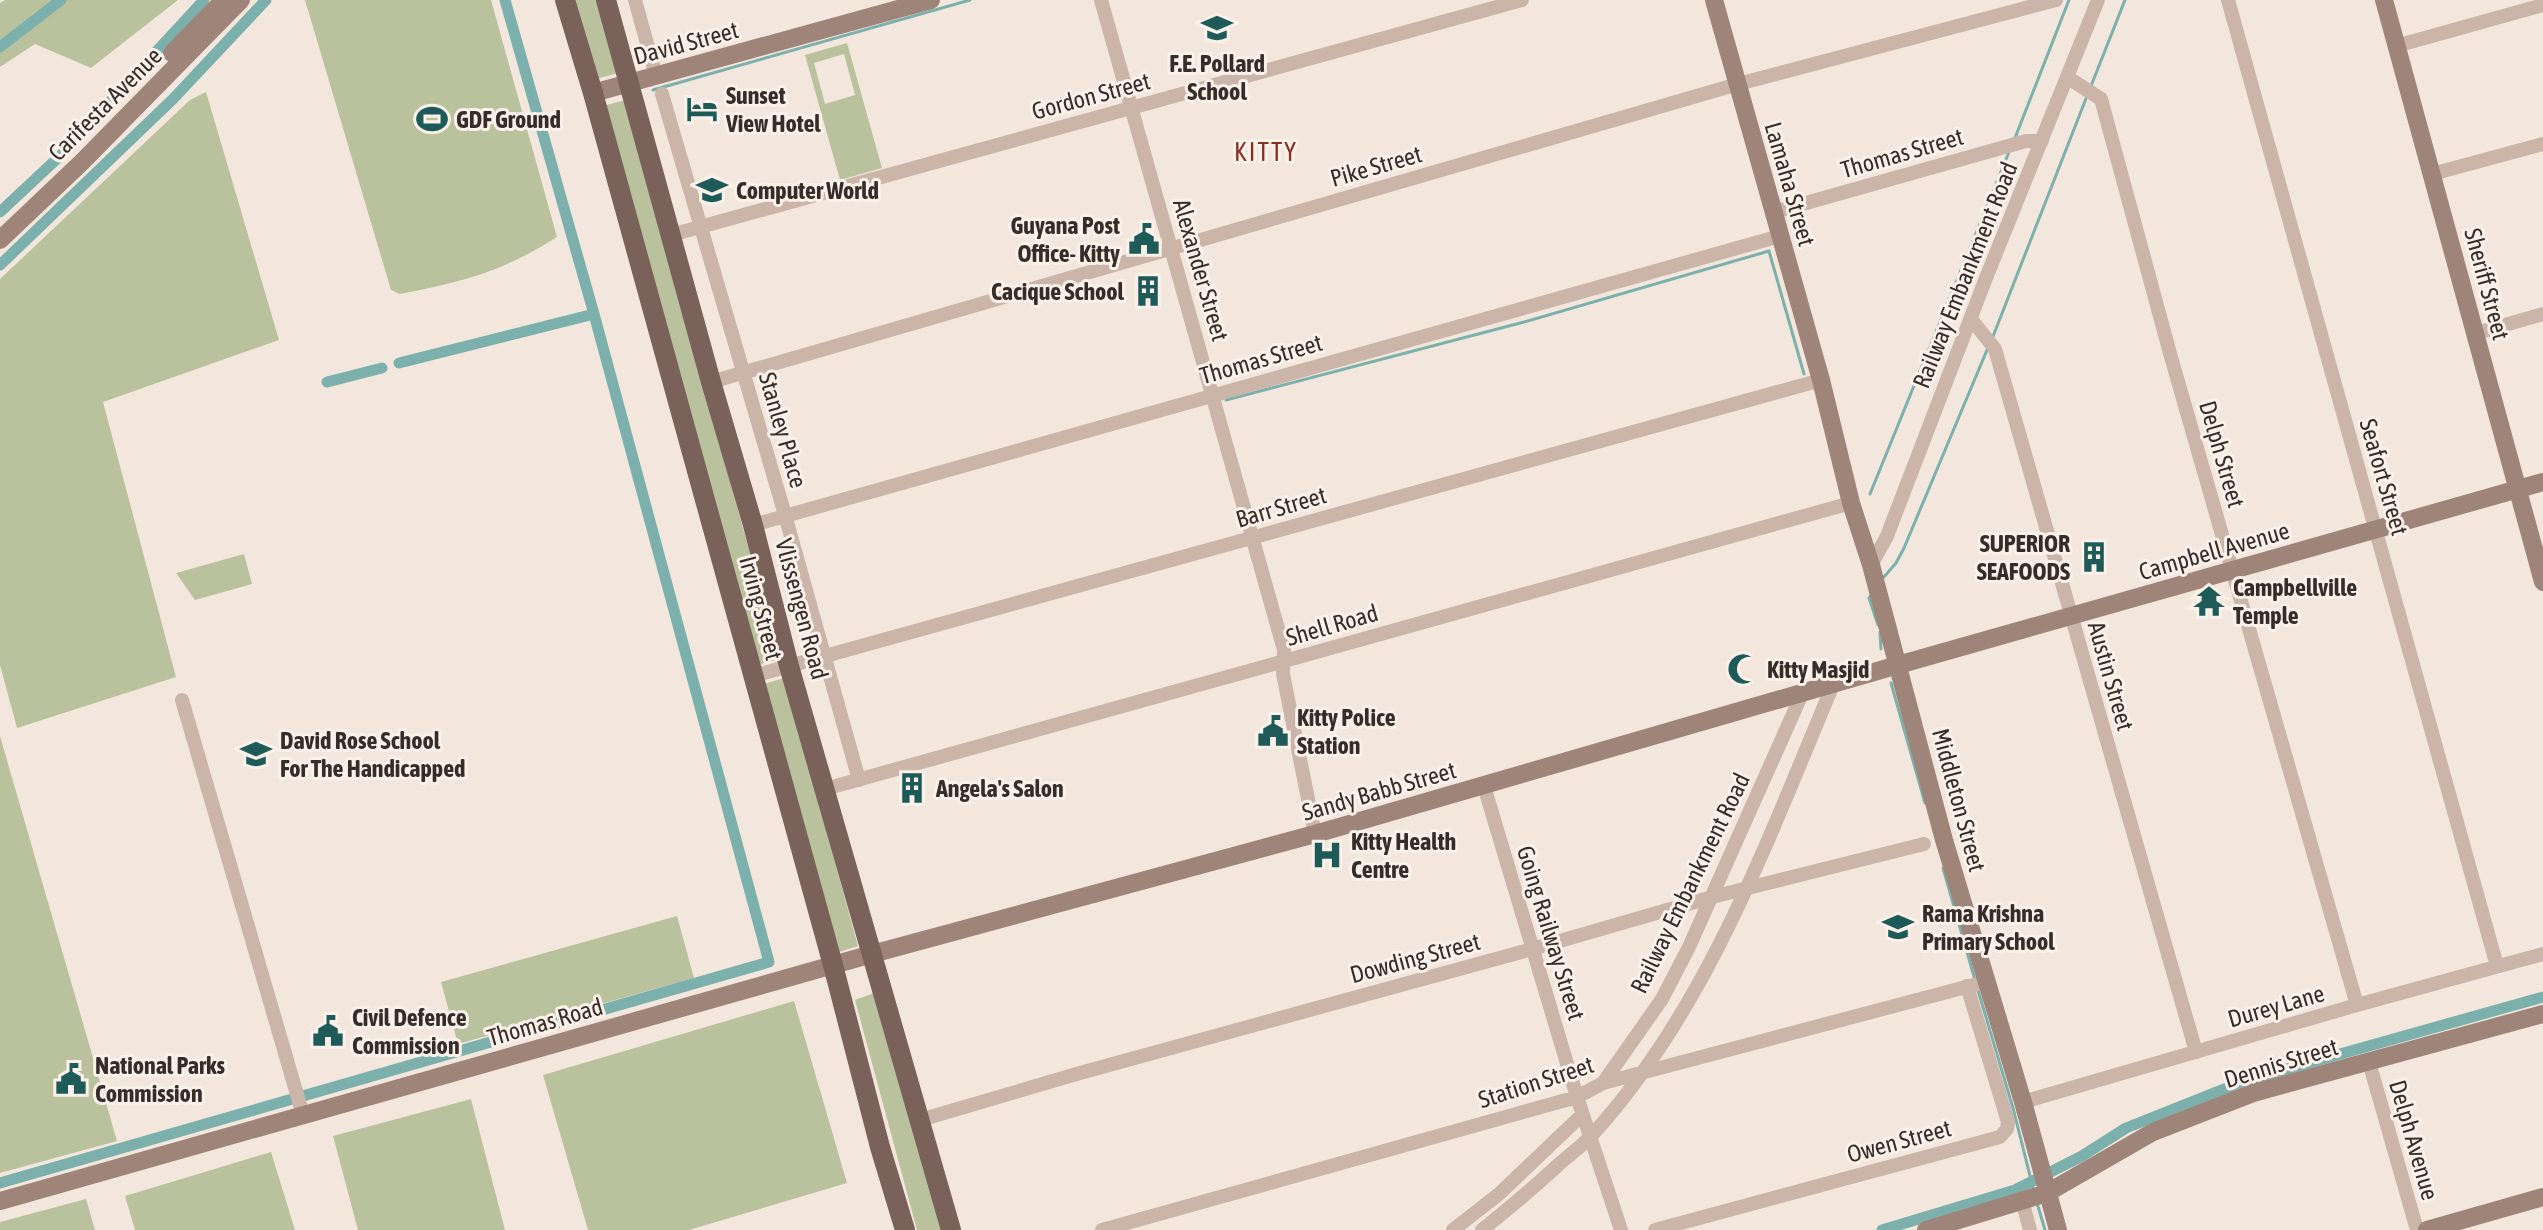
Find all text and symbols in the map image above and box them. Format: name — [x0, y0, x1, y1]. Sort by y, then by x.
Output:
school or university icon: F.E. Pollard School — [1200, 11, 1234, 45]
street label: David Street — [631, 16, 741, 70]
street label: Carifesta Avenue — [43, 42, 167, 166]
place label: F.E. Pollard School — [1169, 50, 1265, 105]
street label: Gordon Street — [1029, 67, 1153, 125]
place label: Sunset View Hotel — [725, 82, 821, 137]
hotel icon: Sunset View Hotel — [685, 92, 719, 126]
sports icon: GDF Ground — [415, 102, 449, 136]
place label: GDF Ground — [456, 106, 561, 133]
street label: Lamaha Street — [1759, 119, 1821, 249]
street label: Thomas Street — [1838, 123, 1966, 183]
district label: KITTY — [1234, 137, 1298, 167]
street label: Pike Street — [1327, 140, 1425, 192]
street label: Railway Embankment Road — [1907, 158, 2023, 392]
school or university icon: Computer World — [695, 173, 729, 207]
place label: Computer World — [736, 177, 879, 204]
street label: Alexander Street — [1168, 196, 1234, 344]
place label: Guyana Post Office- Kitty — [1011, 212, 1120, 267]
public building icon: Guyana Post Office- Kitty — [1127, 222, 1161, 256]
street label: Sheriff Street — [2459, 225, 2515, 343]
building icon: Cacique School — [1131, 274, 1165, 308]
place label: Cacique School — [991, 278, 1125, 305]
street label: Thomas Street — [1197, 329, 1325, 389]
street label: Stanley Place — [754, 369, 812, 491]
street label: Delph Street — [2194, 398, 2250, 511]
street label: Seafort Street — [2355, 416, 2414, 538]
street label: Barr Street — [1233, 481, 1329, 533]
street label: Campbell Avenue — [2136, 517, 2292, 585]
place label: SUPERIOR SEAFOODS — [1977, 530, 2070, 585]
street label: Vlissengen Road — [770, 536, 834, 682]
building icon: SUPERIOR SEAFOODS — [2077, 540, 2111, 574]
street label: Irving Street — [734, 553, 788, 663]
place label: Campbellville Temple — [2233, 574, 2357, 629]
temple icon: Campbellville Temple — [2192, 584, 2226, 618]
street label: Shell Road — [1283, 599, 1381, 651]
street label: Austin Street — [2083, 619, 2139, 734]
mosque icon: Kitty Masjid — [1726, 652, 1760, 686]
place label: Kitty Masjid — [1767, 656, 1869, 683]
place label: Kitty Police Station — [1297, 704, 1396, 759]
public building icon: Kitty Police Station — [1256, 714, 1290, 748]
street label: Middleton Street — [1927, 726, 1991, 875]
place label: David Rose School For The Handicapped — [280, 727, 465, 782]
school or university icon: David Rose School For The Handicapped — [239, 737, 273, 771]
street label: Sandy Babb Street — [1299, 756, 1459, 826]
street label: Railway Embankment Road — [1625, 769, 1755, 997]
building icon: Angela's Salon — [895, 771, 929, 805]
place label: Angela's Salon — [935, 775, 1064, 802]
place label: Kitty Health Centre — [1351, 828, 1456, 883]
hospital icon: Kitty Health Centre — [1310, 838, 1344, 872]
street label: Going Railway Street — [1512, 843, 1590, 1023]
place label: Rama Krishna Primary School — [1922, 900, 2055, 955]
school or university icon: Rama Krishna Primary School — [1881, 910, 1915, 944]
street label: Dowding Street — [1347, 928, 1483, 988]
street label: Durey Lane — [2225, 979, 2327, 1033]
street label: Thomas Road — [484, 993, 606, 1051]
place label: Civil Defence Commission — [352, 1004, 467, 1059]
public building icon: Civil Defence Commission — [311, 1014, 345, 1048]
street label: Dennis Street — [2221, 1033, 2341, 1093]
street label: Station Street — [1475, 1051, 1597, 1113]
place label: National Parks Commission — [95, 1052, 226, 1107]
public building icon: National Parks Commission — [54, 1062, 88, 1096]
street label: Delph Avenue — [2384, 1077, 2444, 1203]
street label: Owen Street — [1844, 1114, 1954, 1168]

